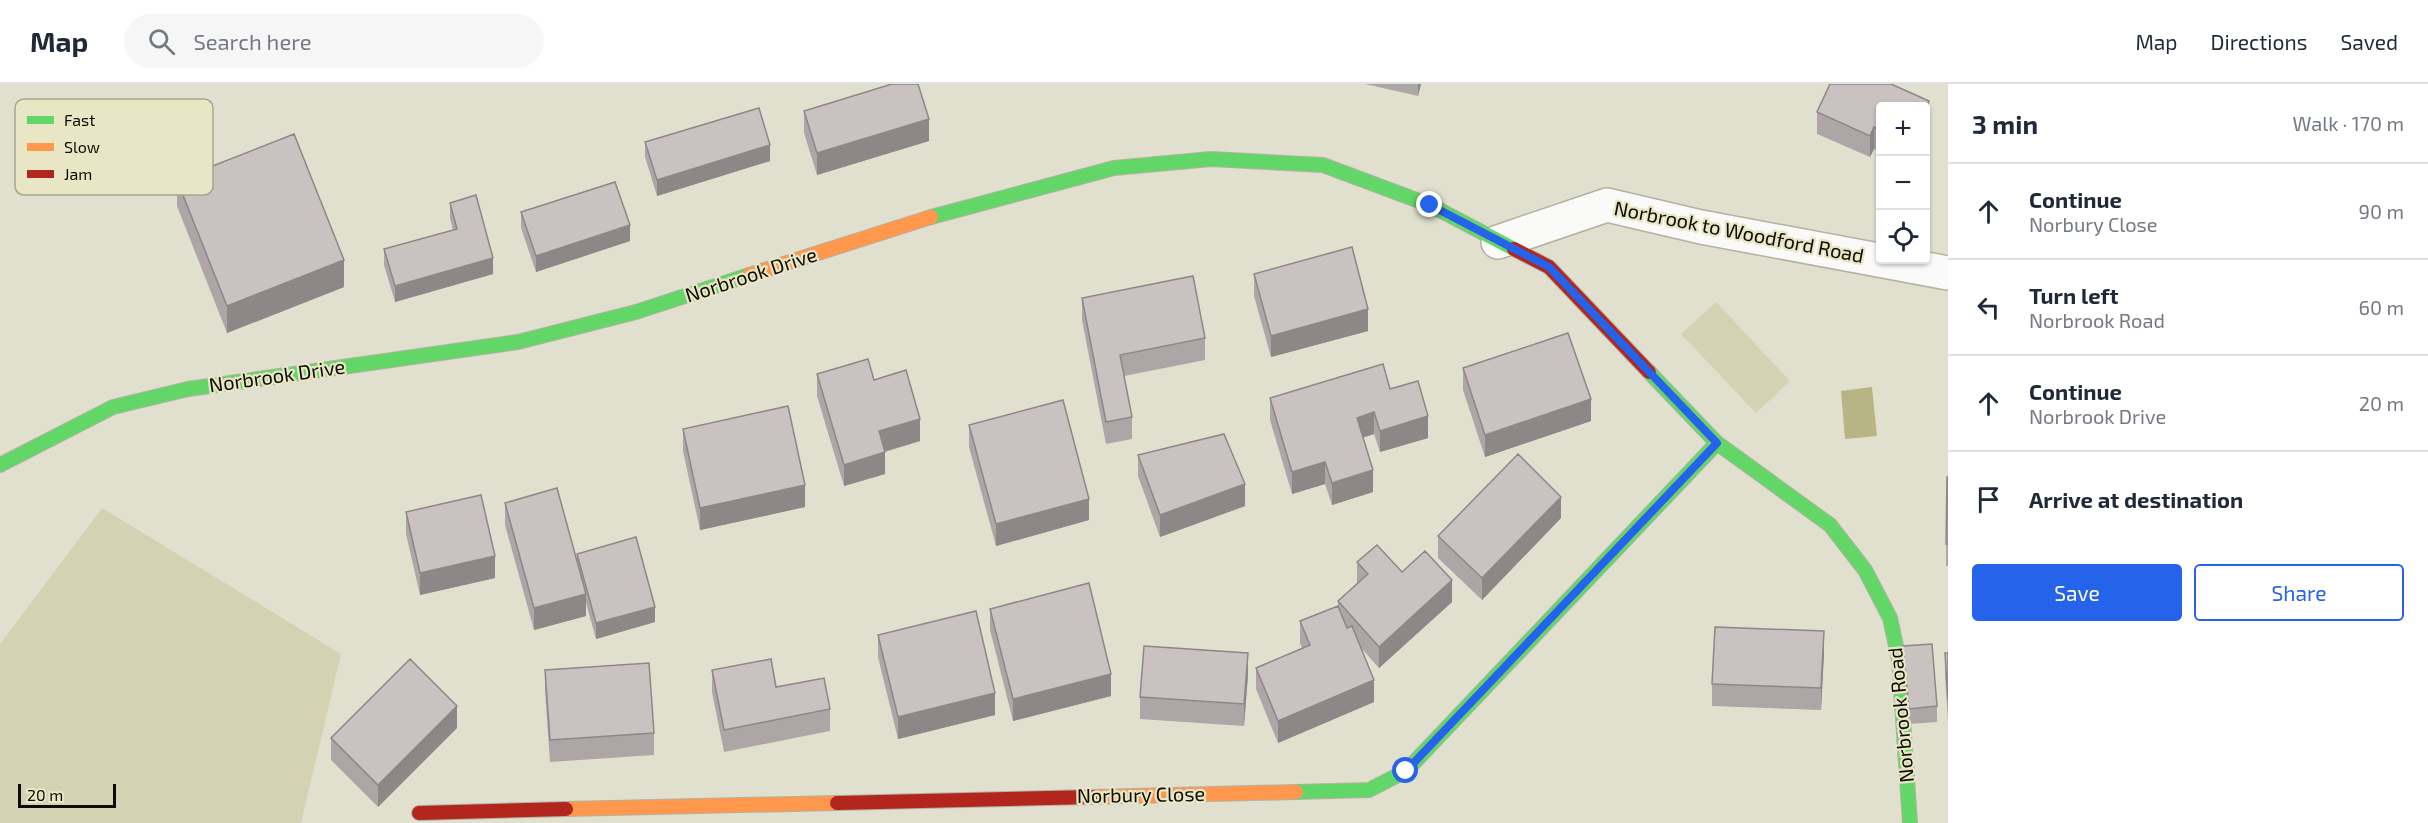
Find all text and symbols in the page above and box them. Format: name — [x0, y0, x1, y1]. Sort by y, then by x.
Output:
search box — [124, 14, 544, 68]
text: Map — [30, 24, 88, 58]
icon: search — [145, 25, 178, 58]
text: Search here — [193, 28, 312, 54]
text: Map — [2135, 29, 2178, 54]
text: Directions — [2211, 29, 2307, 54]
text: Saved — [2340, 29, 2398, 54]
legend — [15, 99, 213, 195]
map controls — [1876, 102, 1930, 264]
button: + — [1876, 102, 1930, 156]
text: 3 min — [1972, 108, 2038, 139]
text: Fast — [64, 110, 95, 129]
text: Walk · 170 m — [2293, 111, 2404, 135]
text: Slow — [64, 137, 100, 156]
button: − — [1876, 156, 1930, 210]
text: Jam — [64, 164, 92, 183]
text: Continue — [2029, 186, 2122, 212]
route end — [1416, 191, 1442, 217]
street label: Norbrook to Woodford Road — [1612, 195, 1866, 267]
icon: ahead — [1972, 195, 2005, 228]
text: 90 m — [2359, 199, 2404, 223]
button: locate — [1876, 210, 1930, 264]
text: Norbury Close — [2029, 212, 2158, 236]
street label: Norbrook Drive — [682, 241, 820, 307]
text: Turn left — [2029, 282, 2118, 308]
icon: left — [1972, 291, 2005, 324]
text: 60 m — [2359, 295, 2404, 319]
text: Norbrook Road — [2029, 308, 2165, 332]
street label: Norbrook Drive — [207, 354, 347, 396]
text: Continue — [2029, 378, 2122, 404]
icon: ahead — [1972, 387, 2005, 420]
text: 20 m — [2359, 391, 2404, 415]
text: Norbrook Drive — [2029, 404, 2166, 428]
icon: arrive — [1972, 483, 2005, 516]
text: Arrive at destination — [2029, 486, 2243, 512]
button: Save — [1972, 564, 2182, 621]
button: Share — [2194, 564, 2404, 621]
street label: Norbrook Road — [1882, 646, 1918, 784]
route start — [1392, 757, 1418, 783]
scale bar — [18, 781, 116, 808]
street label: Norbury Close — [1077, 781, 1205, 807]
text: 20 m — [27, 785, 63, 804]

